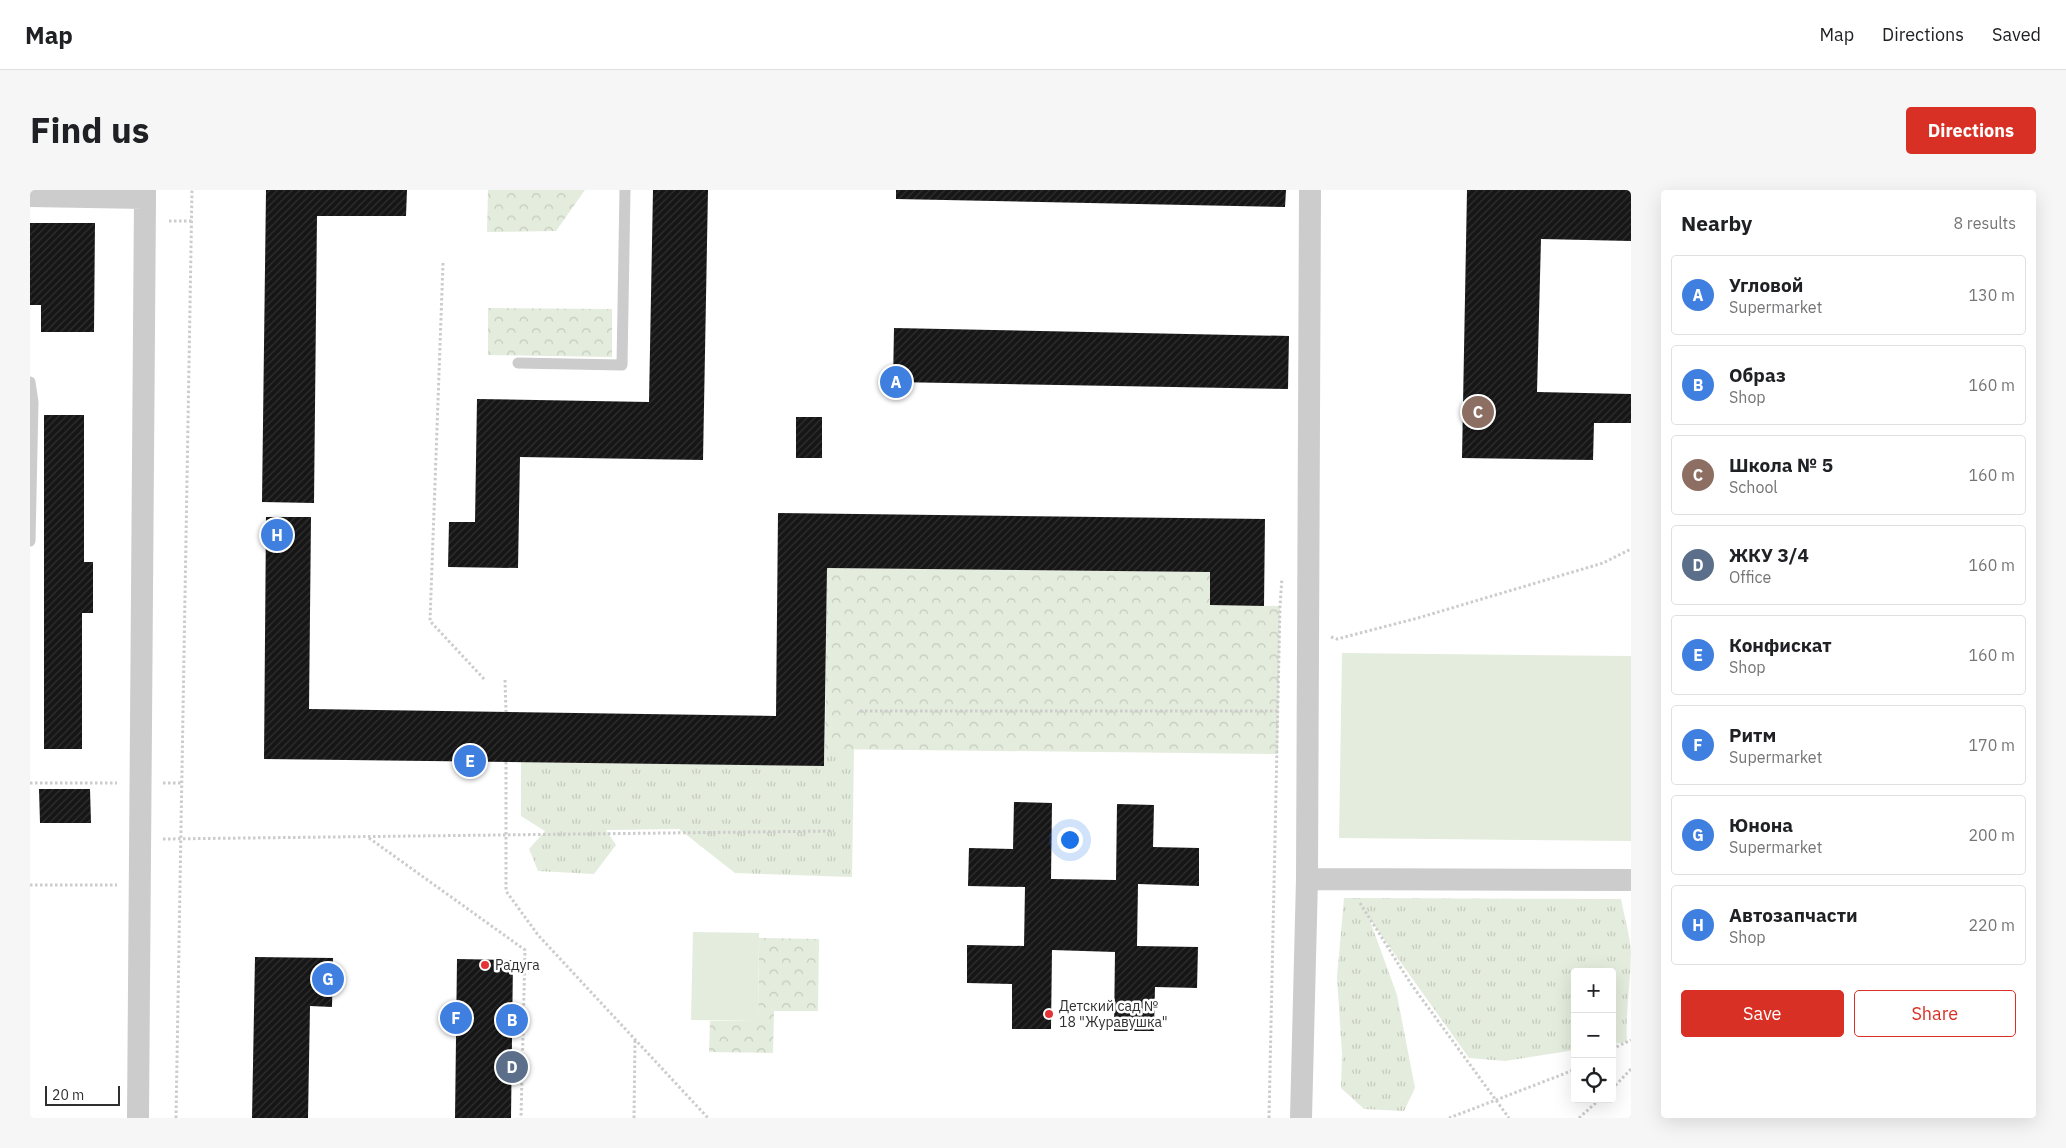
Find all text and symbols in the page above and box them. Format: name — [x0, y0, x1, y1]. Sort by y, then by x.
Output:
text: Map — [25, 19, 73, 51]
text: Map — [1819, 23, 1854, 46]
text: Directions — [1882, 23, 1964, 46]
text: Saved — [1992, 23, 2041, 46]
text: Find us — [30, 107, 149, 153]
button: Directions — [1906, 107, 2036, 154]
text: Nearby — [1681, 209, 1752, 237]
text: 8 results — [1953, 213, 2016, 233]
text: Угловой — [1729, 273, 1803, 297]
text: A — [1693, 285, 1703, 305]
text: 130 m — [1968, 285, 2015, 305]
text: Supermarket — [1729, 297, 1822, 317]
pin: A — [880, 363, 912, 401]
text: Образ — [1729, 363, 1786, 387]
text: B — [1693, 375, 1703, 395]
text: 160 m — [1968, 375, 2015, 395]
text: Shop — [1729, 387, 1766, 407]
pin: C — [1462, 393, 1494, 431]
text: Школа № 5 — [1729, 453, 1833, 477]
text: C — [1693, 465, 1703, 485]
text: 160 m — [1968, 465, 2015, 485]
text: School — [1729, 477, 1778, 497]
pin: H — [261, 516, 293, 554]
text: ЖКУ 3/4 — [1729, 543, 1809, 567]
text: D — [1692, 555, 1704, 575]
text: 160 m — [1968, 555, 2015, 575]
text: Office — [1729, 567, 1771, 587]
text: Конфискат — [1729, 633, 1832, 657]
text: E — [1693, 645, 1703, 665]
text: 160 m — [1968, 645, 2015, 665]
text: Shop — [1729, 657, 1766, 677]
text: Ритм — [1729, 723, 1776, 747]
text: F — [1693, 735, 1703, 755]
text: 170 m — [1968, 735, 2015, 755]
pin: E — [454, 742, 486, 780]
text: Supermarket — [1729, 747, 1822, 767]
text: Юнона — [1729, 813, 1793, 837]
text: G — [1692, 825, 1704, 845]
text: 200 m — [1968, 825, 2015, 845]
your location — [1057, 827, 1083, 853]
text: Supermarket — [1729, 837, 1822, 857]
text: Автозапчасти — [1729, 903, 1858, 927]
text: H — [1692, 915, 1704, 935]
text: 220 m — [1968, 915, 2015, 935]
text: Shop — [1729, 927, 1766, 947]
place label: Радуга — [495, 956, 540, 974]
marker: Радуга — [479, 959, 491, 971]
pin: G — [312, 960, 344, 998]
map controls — [1571, 968, 1616, 1103]
button: + — [1571, 968, 1616, 1013]
button: Save — [1681, 990, 1844, 1037]
button: Share — [1854, 990, 2016, 1037]
place label: Детский сад № 18 "Журавушка" — [1059, 997, 1168, 1031]
pin: F — [440, 999, 472, 1037]
pin: B — [496, 1001, 528, 1039]
marker: Детский сад № 18 "Журавушка" — [1043, 1008, 1055, 1020]
button: − — [1571, 1013, 1616, 1058]
pin: D — [496, 1048, 528, 1086]
button: locate — [1571, 1058, 1616, 1103]
scale bar — [45, 1083, 120, 1106]
text: 20 m — [52, 1086, 84, 1104]

